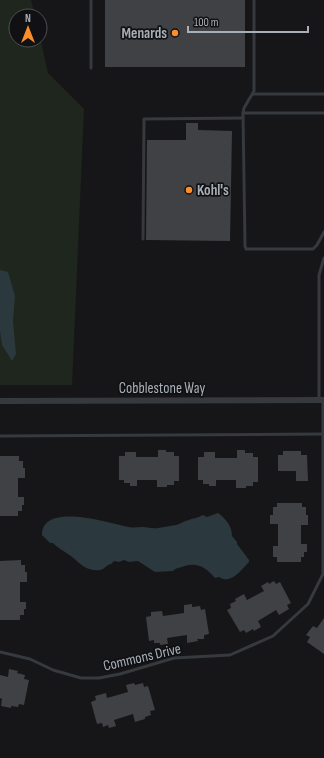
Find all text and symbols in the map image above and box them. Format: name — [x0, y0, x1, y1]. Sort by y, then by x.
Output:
north arrow — [8, 8, 48, 48]
scale bar — [188, 8, 308, 34]
text: N — [25, 12, 31, 25]
text: 100 m — [194, 15, 219, 30]
place label: Menards — [122, 24, 167, 43]
marker: Menards — [170, 28, 180, 38]
place label: Kohl's — [197, 181, 229, 200]
marker: Kohl's — [184, 185, 194, 195]
street label: Cobblestone Way — [119, 379, 205, 398]
street label: Commons Drive — [101, 639, 183, 676]

